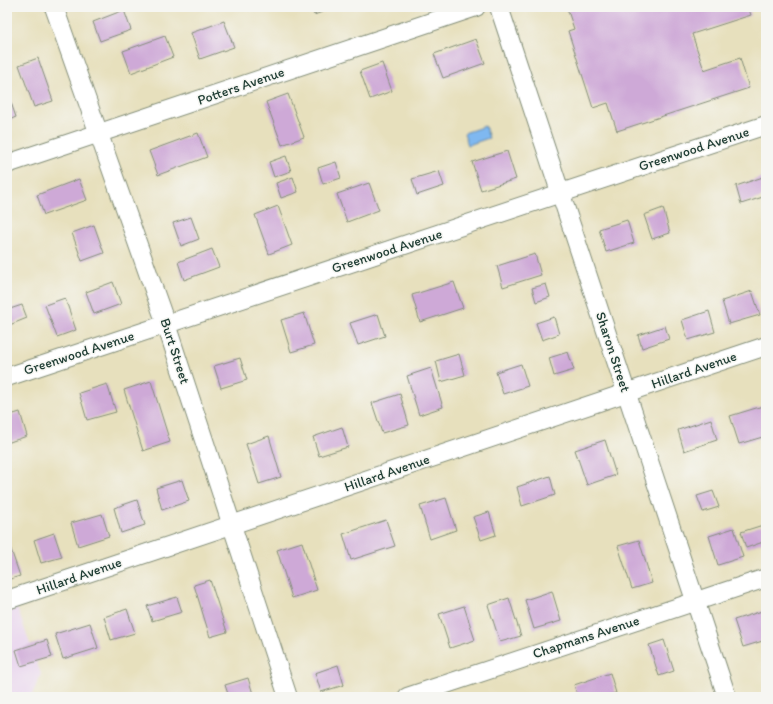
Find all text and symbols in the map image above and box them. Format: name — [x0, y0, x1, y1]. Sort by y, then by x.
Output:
street label: Potters Avenue — [195, 63, 287, 109]
street label: Greenwood Avenue — [637, 123, 752, 175]
street label: Greenwood Avenue — [330, 225, 445, 277]
street label: Sharon Street — [592, 310, 634, 394]
street label: Burt Street — [156, 316, 194, 386]
street label: Greenwood Avenue — [22, 327, 137, 379]
street label: Hillard Avenue — [649, 347, 739, 393]
street label: Hillard Avenue — [342, 450, 432, 496]
street label: Hillard Avenue — [34, 553, 124, 599]
street label: Chapmans Avenue — [530, 612, 642, 662]

